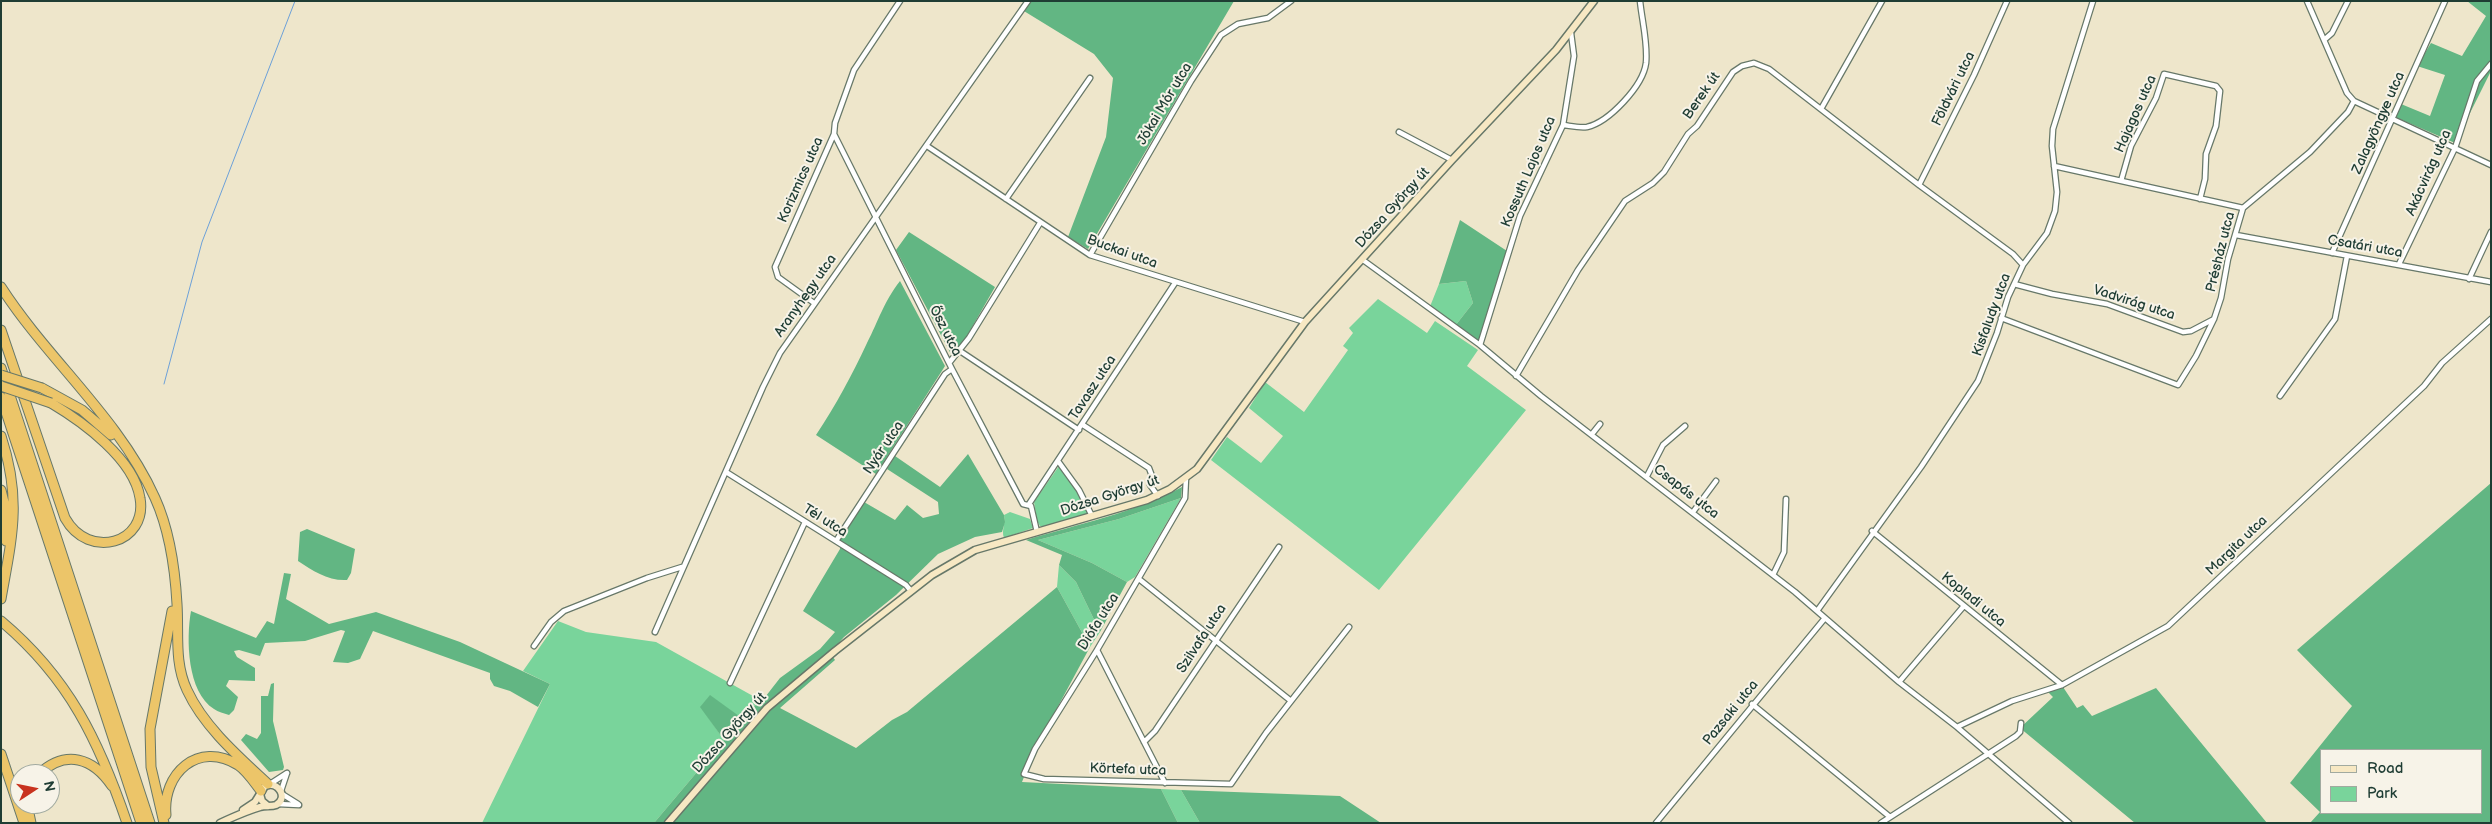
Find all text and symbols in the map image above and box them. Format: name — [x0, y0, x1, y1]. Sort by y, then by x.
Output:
street label: Földvári utca — [1929, 49, 1979, 129]
street label: Jókai Mór utca — [1134, 60, 1196, 148]
street label: Berek út — [1680, 69, 1724, 123]
street label: Zalagyöngye utca — [2349, 69, 2409, 177]
street label: Hajagos utca — [2111, 73, 2161, 155]
street label: Kossuth Lajos utca — [1498, 114, 1560, 230]
street label: Akácvirág utca — [2403, 127, 2455, 219]
street label: Korizmics utca — [775, 135, 827, 225]
street label: Dózsa György út — [1352, 164, 1434, 252]
street label: Présház utca — [2203, 210, 2239, 294]
street label: Buckai utca — [1085, 232, 1159, 272]
street label: Csatári utca — [2326, 232, 2404, 262]
street label: Aranyhegy utca — [771, 252, 841, 340]
street label: Kisfaludy utca — [1969, 271, 2015, 359]
street label: Vadvirág utca — [2091, 282, 2177, 324]
street label: Ősz utca — [925, 303, 965, 359]
street label: Tavasz utca — [1066, 352, 1120, 424]
street label: Nyár utca — [860, 418, 908, 478]
street label: Csapás utca — [1650, 461, 1722, 523]
street label: Dózsa György út — [1059, 472, 1161, 520]
street label: Tél utca — [800, 501, 850, 541]
street label: Margita utca — [2203, 513, 2271, 579]
street label: Kopladi utca — [1937, 569, 2009, 631]
street label: Diófa utca — [1075, 590, 1123, 654]
street label: Szilvafa utca — [1174, 601, 1230, 677]
street label: Pazsaki utca — [1700, 677, 1762, 749]
street label: Dózsa György út — [689, 689, 771, 777]
legend — [2320, 749, 2482, 814]
text: Road — [2367, 759, 2403, 778]
street label: Körtefa utca — [1089, 760, 1167, 780]
north arrow — [10, 764, 60, 814]
text: N — [40, 779, 59, 793]
text: Park — [2367, 784, 2397, 803]

